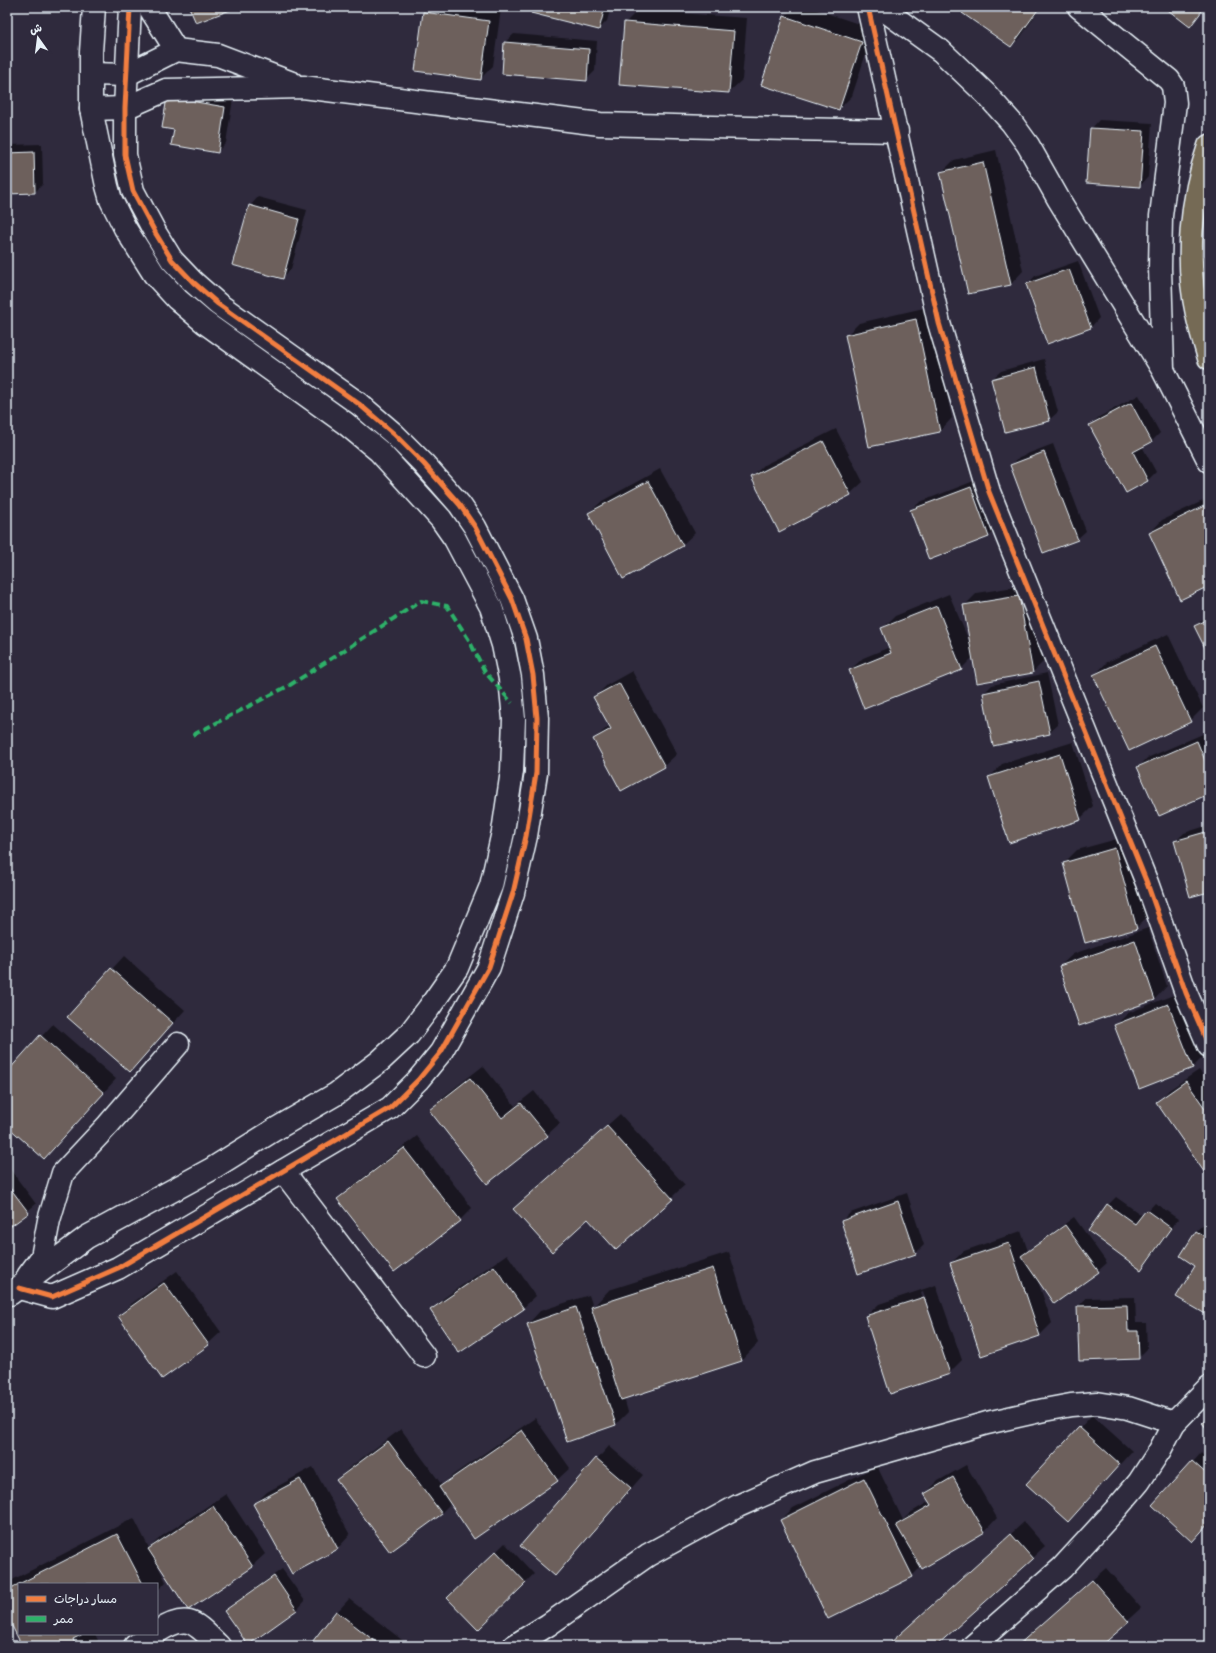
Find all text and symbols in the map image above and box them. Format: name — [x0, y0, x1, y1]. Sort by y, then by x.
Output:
north arrow — [18, 18, 58, 58]
text: ش — [28, 21, 44, 39]
legend — [18, 1583, 158, 1635]
text: مسار دراجات — [54, 1592, 117, 1609]
text: ممر — [53, 1612, 73, 1629]

